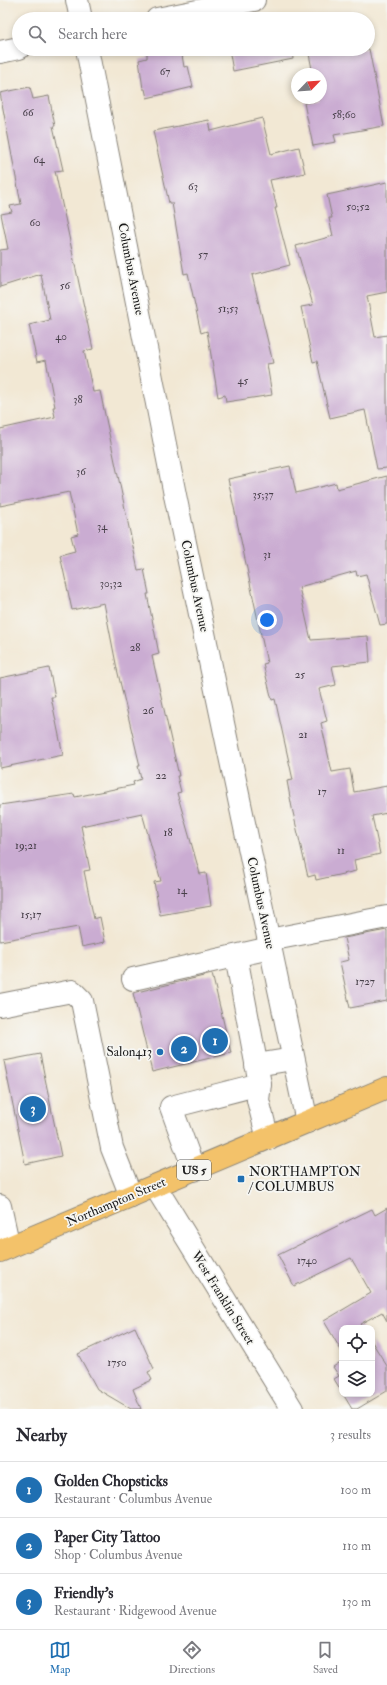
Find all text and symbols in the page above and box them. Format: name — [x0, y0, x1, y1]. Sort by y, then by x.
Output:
search box — [12, 12, 375, 56]
icon: search — [26, 23, 48, 45]
text: Search here — [58, 25, 127, 44]
house number: 67 — [160, 65, 170, 78]
north arrow — [291, 68, 327, 104]
house number: 66 — [22, 106, 35, 119]
house number: 58;60 — [332, 108, 356, 121]
house number: 64 — [33, 153, 46, 166]
house number: 63 — [188, 180, 198, 193]
house number: 50;52 — [346, 200, 370, 213]
house number: 60 — [29, 216, 41, 229]
street label: Columbus Avenue — [114, 222, 148, 317]
house number: 57 — [198, 248, 208, 261]
house number: 56 — [60, 279, 72, 292]
house number: 51;53 — [218, 302, 238, 315]
house number: 40 — [55, 330, 67, 343]
house number: 45 — [238, 374, 249, 387]
house number: 38 — [73, 393, 83, 406]
house number: 36 — [76, 465, 87, 478]
house number: 35;37 — [252, 488, 274, 501]
house number: 34 — [97, 520, 108, 533]
street label: Columbus Avenue — [177, 539, 213, 634]
house number: 31 — [263, 548, 271, 561]
house number: 30;32 — [100, 577, 123, 590]
your location — [257, 610, 277, 630]
house number: 28 — [130, 641, 140, 654]
house number: 25 — [295, 668, 305, 681]
house number: 26 — [142, 704, 155, 717]
house number: 21 — [298, 728, 308, 741]
house number: 22 — [155, 769, 167, 782]
house number: 17 — [318, 785, 326, 798]
house number: 18 — [163, 826, 173, 839]
house number: 19;21 — [15, 839, 37, 852]
house number: 11 — [337, 844, 345, 857]
street label: Columbus Avenue — [243, 856, 279, 951]
house number: 14 — [177, 884, 188, 897]
house number: 15;17 — [21, 908, 41, 921]
house number: 1727 — [355, 975, 375, 988]
pin: 1 — [202, 1026, 228, 1056]
pin: 2 — [171, 1034, 197, 1064]
place label: Salon413 — [107, 1044, 152, 1060]
marker: Salon413 — [155, 1047, 165, 1057]
pin: 3 — [20, 1094, 46, 1124]
road number: US 5 — [177, 1160, 211, 1180]
place label: NORTHAMPTON / COLUMBUS — [248, 1164, 361, 1195]
street label: Northampton Street — [64, 1174, 169, 1231]
marker: NORTHAMPTON / COLUMBUS — [236, 1174, 246, 1184]
street label: West Franklin Street — [187, 1247, 258, 1348]
house number: 1740 — [297, 1254, 317, 1267]
map controls — [339, 1325, 375, 1397]
button: locate — [339, 1325, 375, 1361]
house number: 1750 — [107, 1356, 127, 1369]
button: layers — [339, 1361, 375, 1397]
text: Nearby — [16, 1425, 67, 1446]
text: 3 results — [330, 1427, 371, 1443]
text: Golden Chopsticks — [54, 1472, 168, 1491]
text: 1 — [27, 1482, 31, 1498]
text: 100 m — [340, 1482, 371, 1498]
text: Restaurant · Columbus Avenue — [54, 1491, 212, 1507]
text: Paper City Tattoo — [54, 1528, 160, 1547]
text: 2 — [26, 1538, 32, 1554]
text: 110 m — [342, 1538, 371, 1554]
text: Shop · Columbus Avenue — [54, 1547, 183, 1563]
text: Friendly's — [54, 1584, 113, 1603]
text: 3 — [27, 1594, 32, 1610]
text: 130 m — [342, 1594, 371, 1610]
text: Restaurant · Ridgewood Avenue — [54, 1603, 217, 1619]
tab: Map — [49, 1639, 71, 1676]
tab: Directions — [169, 1639, 215, 1676]
tab: Saved — [313, 1639, 338, 1676]

